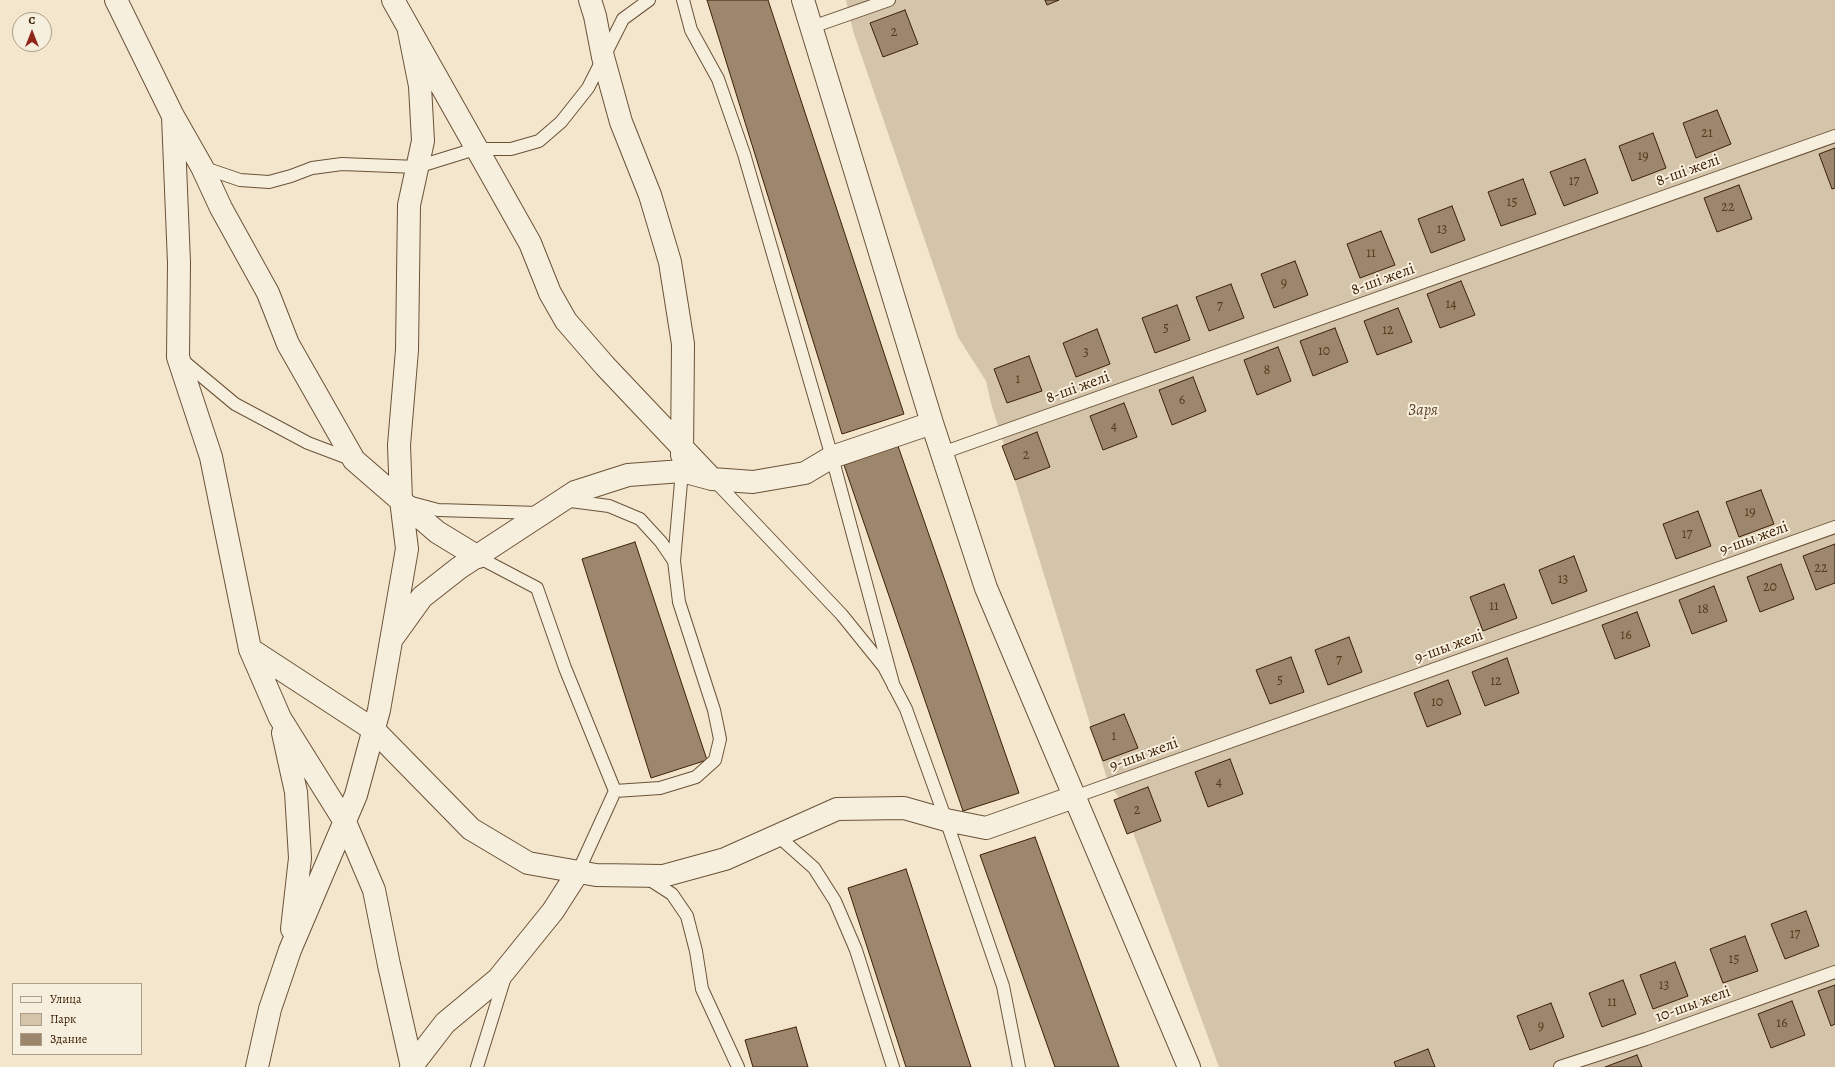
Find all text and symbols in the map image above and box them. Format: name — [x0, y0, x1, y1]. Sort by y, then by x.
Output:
north arrow — [12, 12, 52, 52]
text: С — [29, 13, 35, 28]
house number: 2 — [891, 25, 897, 41]
house number: 21 — [1701, 126, 1713, 142]
house number: 19 — [1637, 149, 1649, 165]
street label: 8-ші желі — [1654, 151, 1722, 191]
house number: 17 — [1569, 174, 1579, 190]
house number: 15 — [1507, 195, 1517, 211]
house number: 22 — [1721, 200, 1735, 216]
house number: 13 — [1437, 222, 1447, 238]
house number: 11 — [1366, 246, 1376, 262]
street label: 8-ші желі — [1349, 260, 1417, 300]
house number: 9 — [1281, 276, 1287, 292]
house number: 14 — [1445, 297, 1457, 313]
house number: 7 — [1217, 299, 1223, 315]
house number: 5 — [1163, 321, 1169, 337]
house number: 12 — [1382, 323, 1394, 339]
house number: 10 — [1318, 344, 1330, 360]
house number: 3 — [1083, 345, 1089, 361]
house number: 8 — [1264, 363, 1270, 379]
street label: 8-ші желі — [1044, 368, 1112, 408]
house number: 1 — [1016, 372, 1020, 388]
house number: 6 — [1179, 393, 1185, 409]
park label: Заря — [1408, 401, 1438, 421]
house number: 4 — [1111, 419, 1117, 435]
house number: 2 — [1023, 448, 1029, 464]
house number: 19 — [1744, 505, 1756, 521]
street label: 9-шы желі — [1717, 518, 1791, 560]
house number: 17 — [1682, 527, 1692, 543]
house number: 22 — [1814, 561, 1828, 577]
house number: 13 — [1558, 572, 1568, 588]
house number: 20 — [1763, 580, 1777, 596]
house number: 11 — [1489, 599, 1499, 615]
house number: 18 — [1697, 602, 1709, 618]
street label: 9-шы желі — [1412, 626, 1486, 668]
house number: 16 — [1620, 628, 1632, 644]
house number: 7 — [1336, 653, 1342, 669]
house number: 5 — [1277, 673, 1283, 689]
house number: 12 — [1490, 674, 1502, 690]
house number: 10 — [1431, 695, 1443, 711]
house number: 1 — [1112, 729, 1116, 745]
street label: 9-шы желі — [1107, 734, 1181, 776]
house number: 4 — [1216, 775, 1222, 791]
house number: 2 — [1134, 803, 1140, 819]
house number: 17 — [1790, 927, 1800, 943]
house number: 15 — [1729, 952, 1739, 968]
house number: 13 — [1659, 978, 1669, 994]
legend — [12, 983, 142, 1055]
street label: 10-шы желі — [1653, 983, 1733, 1027]
text: Улица — [50, 991, 81, 1007]
house number: 11 — [1607, 995, 1617, 1011]
text: Парк — [50, 1011, 76, 1027]
house number: 16 — [1776, 1016, 1788, 1032]
house number: 9 — [1538, 1019, 1544, 1035]
text: Здание — [50, 1031, 87, 1047]

